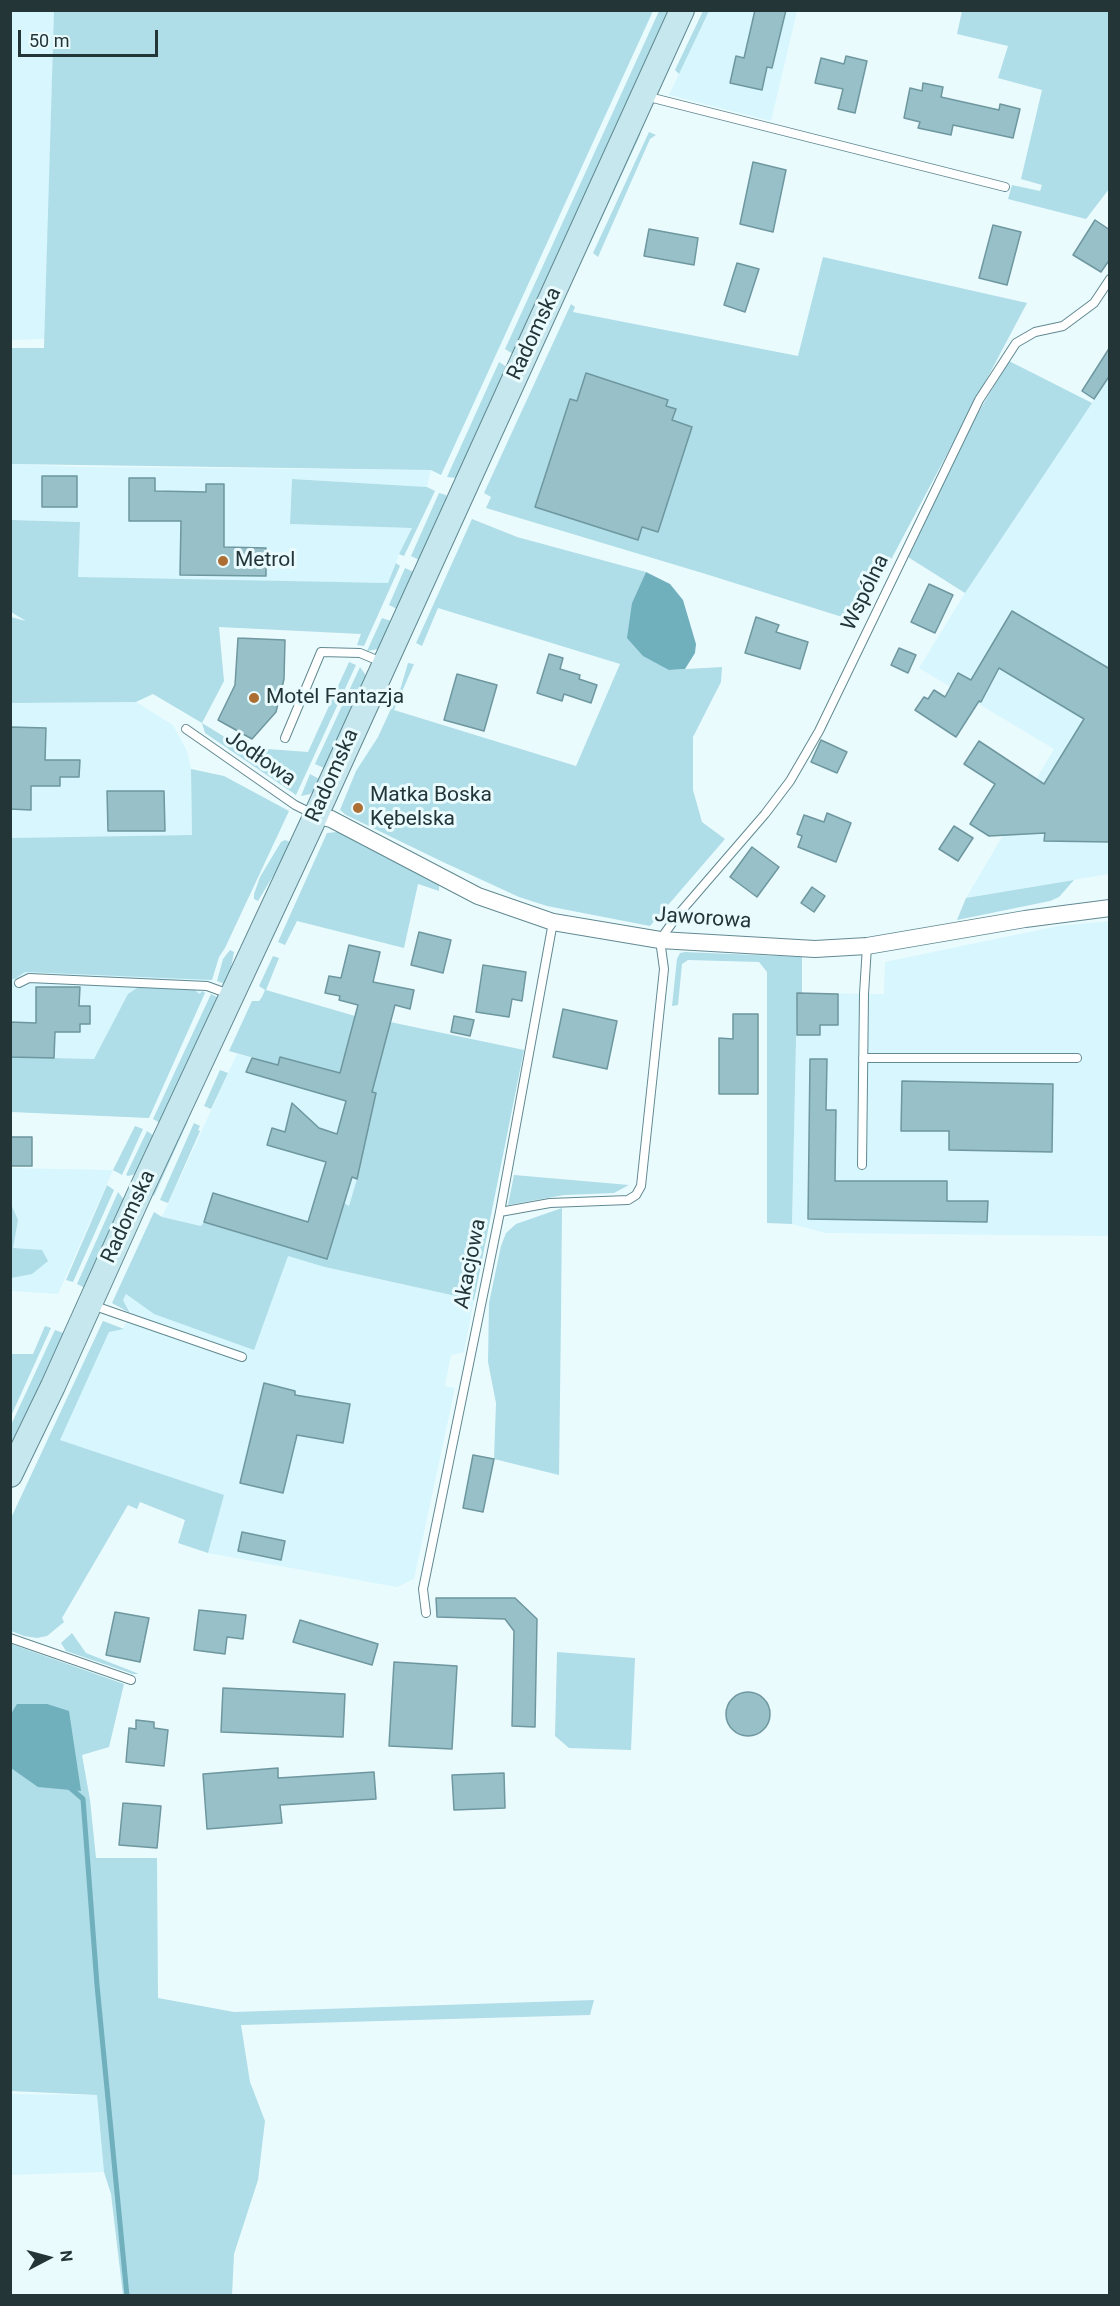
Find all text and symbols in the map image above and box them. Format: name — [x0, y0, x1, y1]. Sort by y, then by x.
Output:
scale bar — [21, 18, 160, 56]
text: 50 m — [29, 30, 69, 51]
street label: Radomska — [503, 284, 567, 384]
place label: Metrol — [235, 548, 295, 574]
street label: Wspólna — [837, 551, 895, 635]
marker: Metrol — [216, 554, 230, 568]
place label: Motel Fantazja — [266, 685, 404, 711]
marker: Motel Fantazja — [247, 691, 261, 705]
street label: Radomska — [301, 725, 365, 827]
street label: Jodłowa — [220, 726, 300, 792]
place label: Matka Boska Kębelska — [370, 783, 492, 833]
marker: Matka Boska Kębelska — [351, 801, 365, 815]
street label: Jaworowa — [654, 903, 752, 935]
street label: Radomska — [97, 1167, 161, 1267]
street label: Akacjowa — [450, 1217, 492, 1311]
north arrow — [18, 2228, 78, 2288]
text: N — [56, 2249, 76, 2263]

